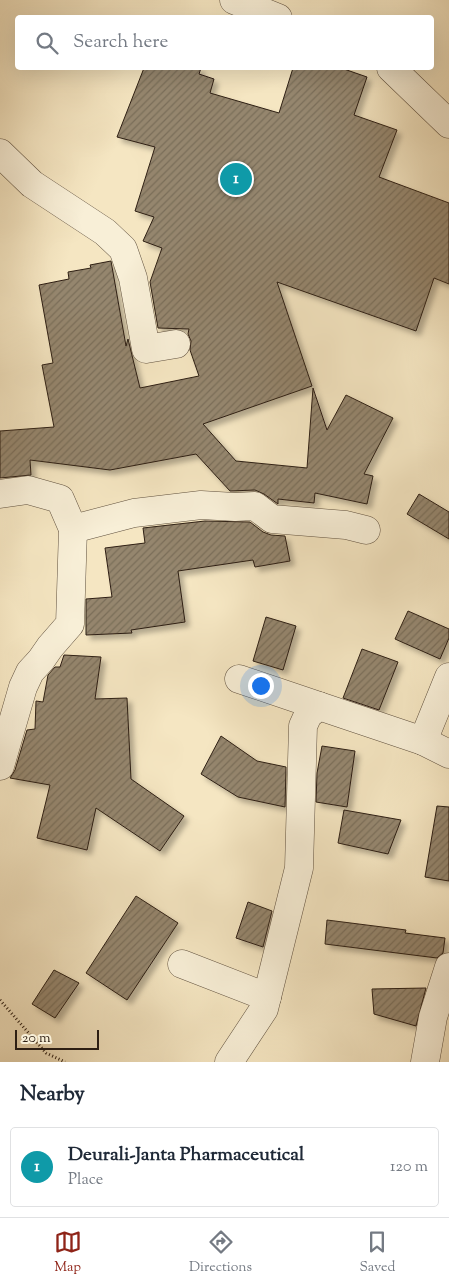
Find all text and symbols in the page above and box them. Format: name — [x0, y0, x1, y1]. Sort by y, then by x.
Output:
search box — [15, 15, 434, 70]
icon: search — [33, 29, 61, 57]
text: Search here — [73, 29, 168, 56]
pin: 1 — [220, 160, 252, 198]
your location — [248, 673, 274, 699]
scale bar — [15, 1027, 99, 1050]
text: 20 m — [22, 1029, 51, 1049]
text: Nearby — [20, 1080, 85, 1110]
text: Deurali-Janta Pharmaceutical — [68, 1142, 304, 1169]
text: 1 — [34, 1156, 40, 1179]
text: 120 m — [390, 1156, 428, 1179]
text: Place — [68, 1169, 103, 1192]
tab: Map — [54, 1228, 82, 1278]
tab: Directions — [189, 1228, 252, 1278]
tab: Saved — [359, 1228, 395, 1278]

